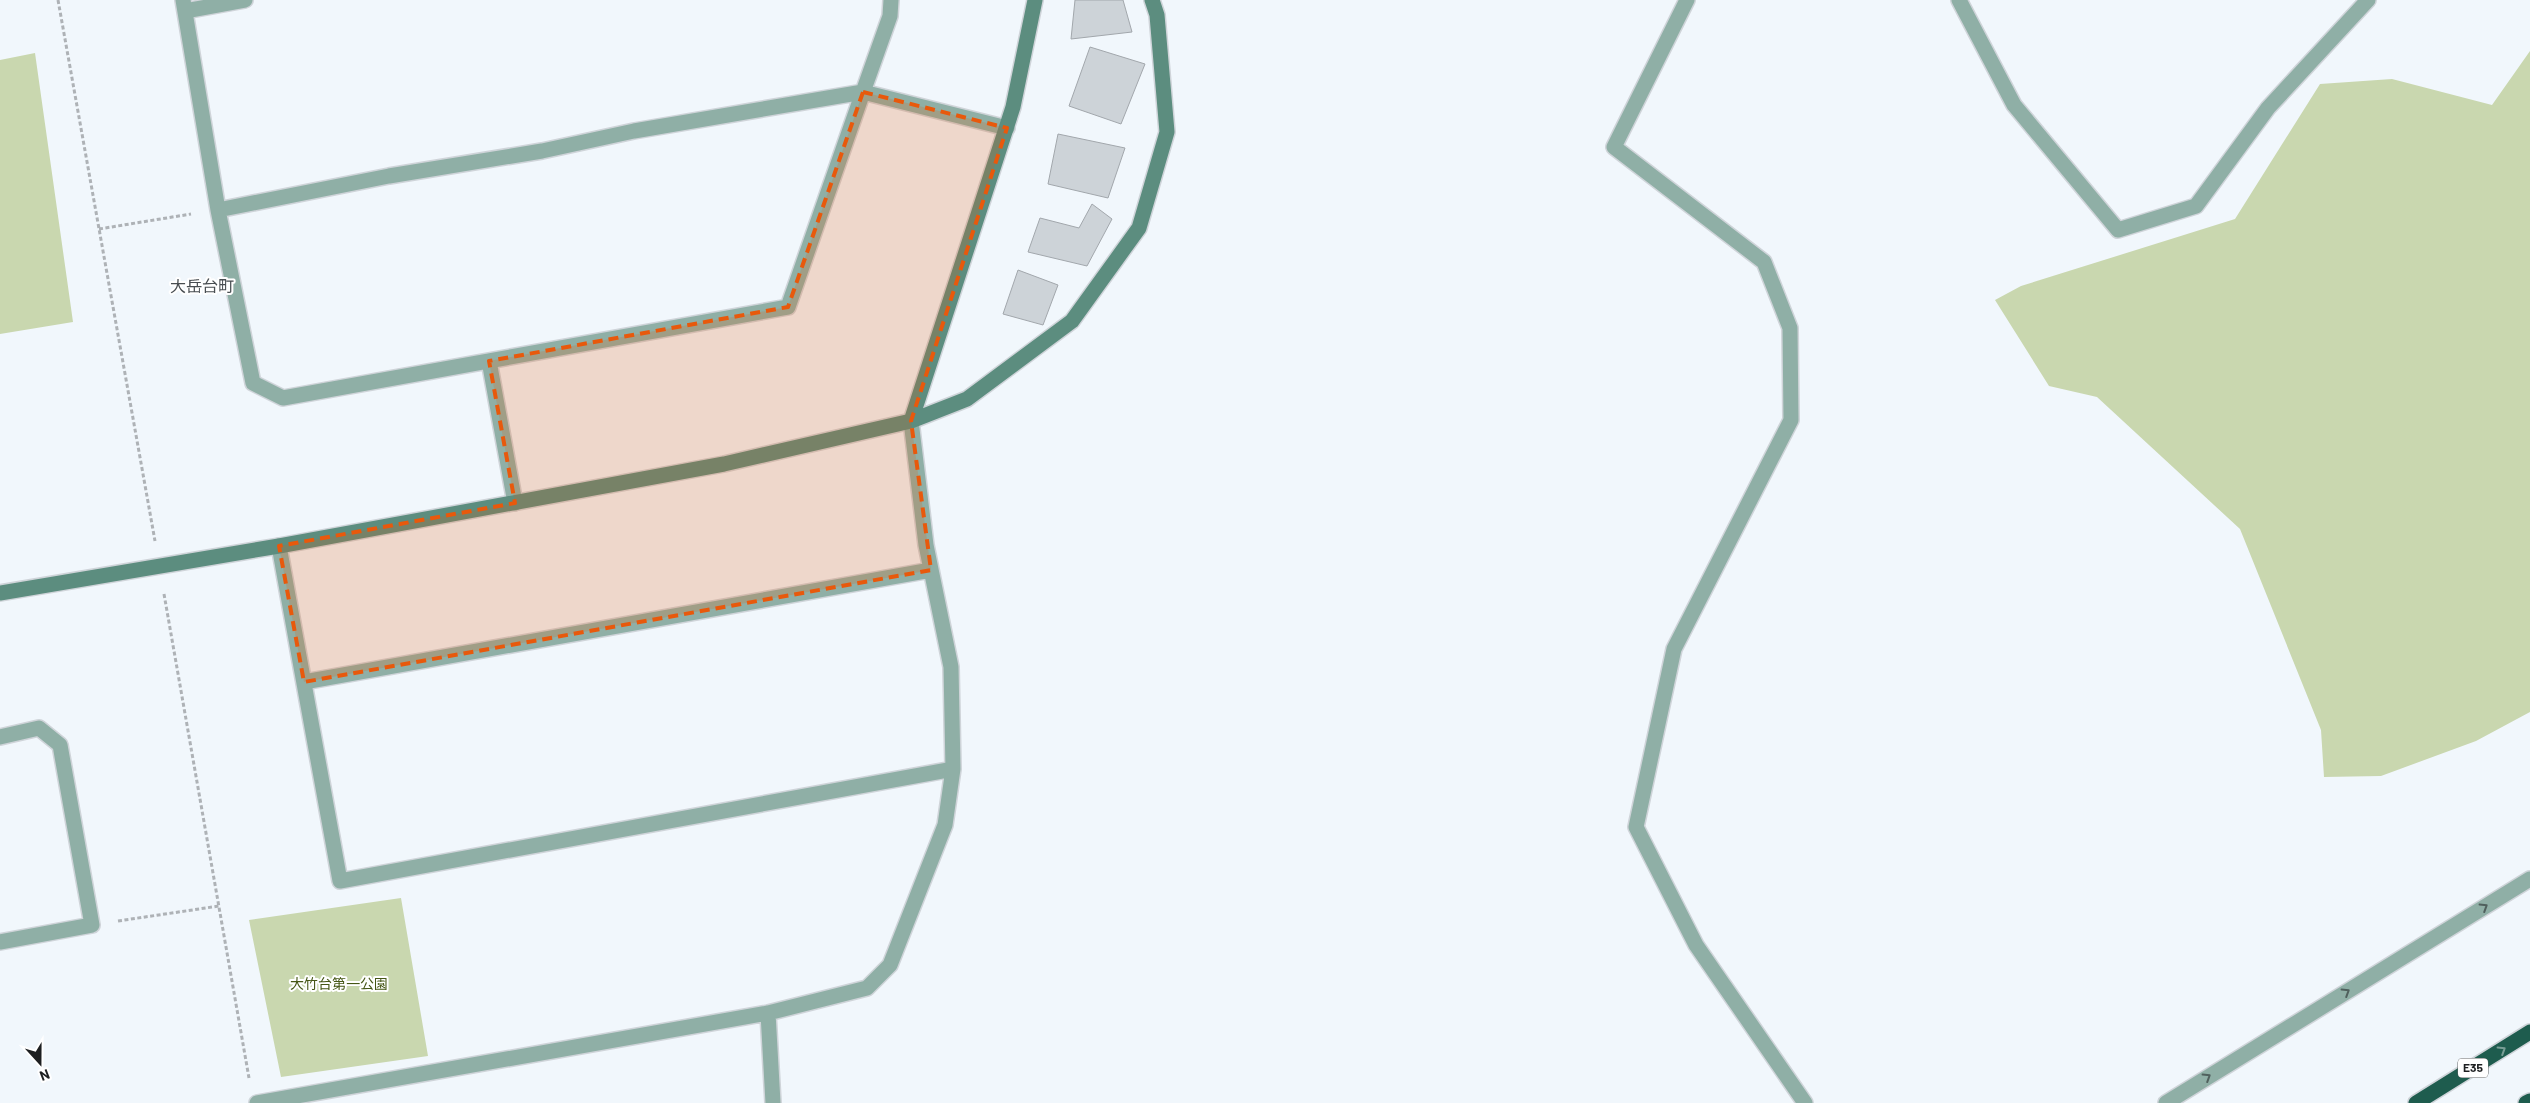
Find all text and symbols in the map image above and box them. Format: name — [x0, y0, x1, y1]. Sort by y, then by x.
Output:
district label: 大岳台町 — [170, 276, 234, 295]
one-way arrow — [2479, 904, 2488, 913]
park label: 大竹台第一公園 — [290, 975, 388, 992]
one-way arrow — [2340, 989, 2349, 999]
north arrow — [15, 1038, 65, 1088]
one-way arrow — [2497, 1046, 2506, 1056]
road number: E35 — [2458, 1058, 2488, 1078]
text: N — [37, 1066, 52, 1085]
one-way arrow — [2202, 1074, 2211, 1084]

